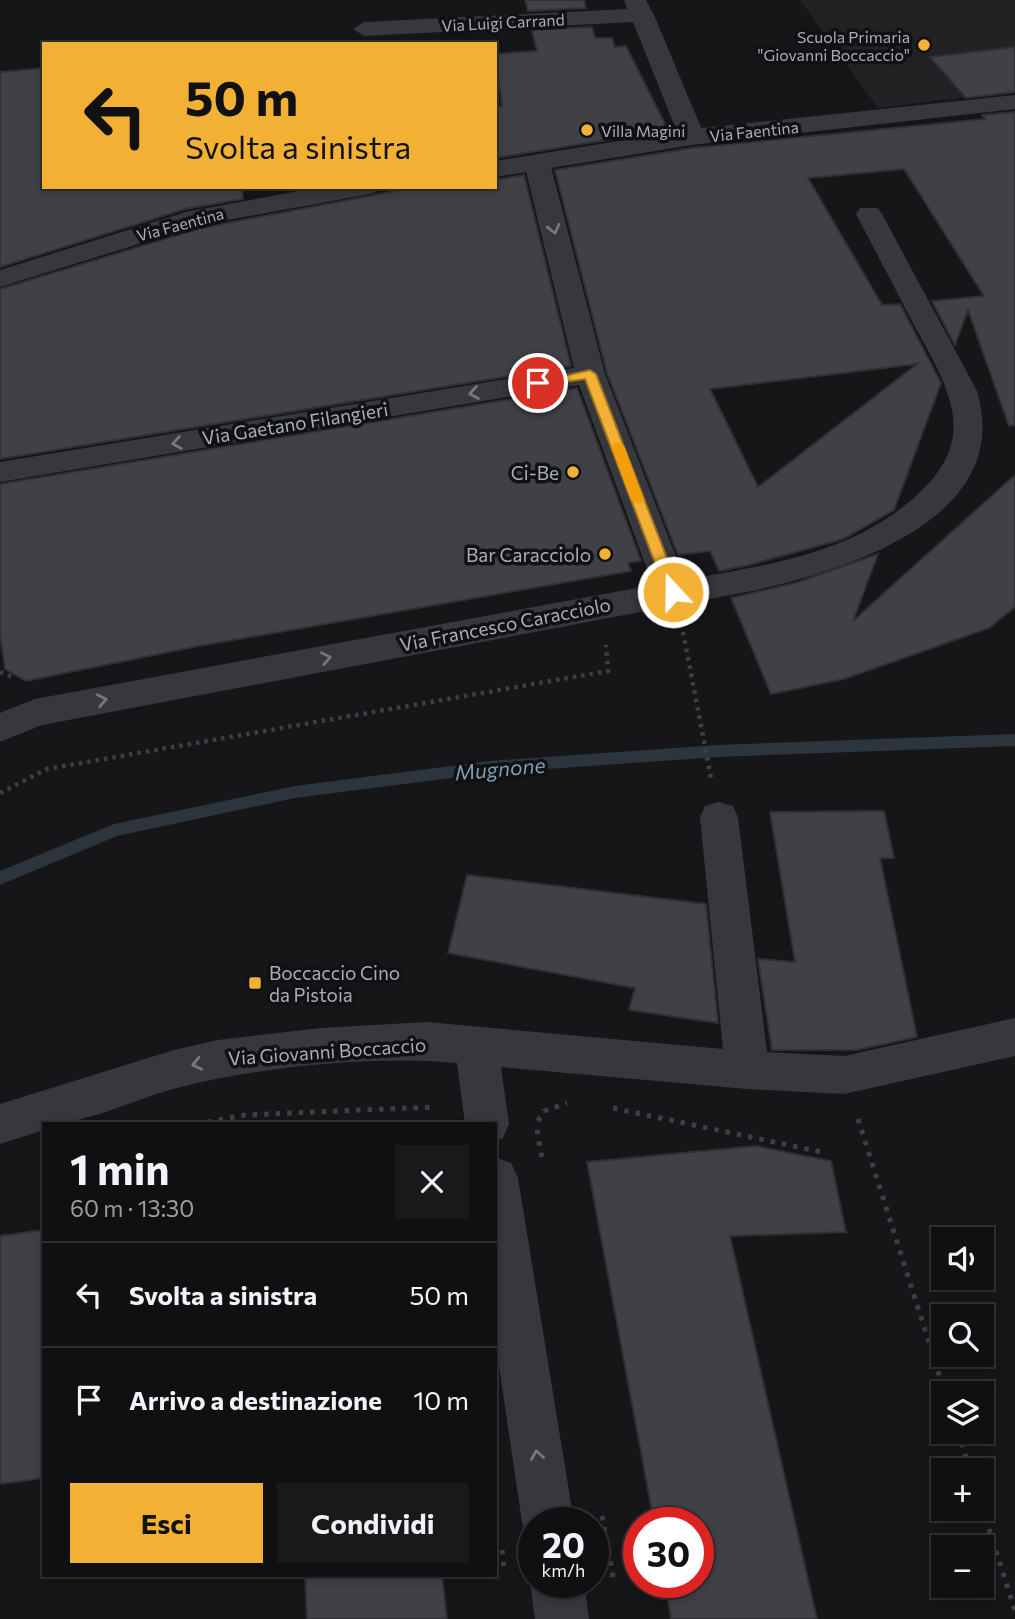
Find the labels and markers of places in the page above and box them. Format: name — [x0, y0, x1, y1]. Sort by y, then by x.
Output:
place label: Scuola Primaria "Giovanni Boccaccio" — [757, 27, 910, 64]
marker: Scuola Primaria "Giovanni Boccaccio" — [916, 37, 932, 53]
place label: Villa Magini — [601, 121, 685, 140]
marker: Villa Magini — [579, 122, 595, 138]
pin — [508, 353, 568, 413]
place label: Ci-Be — [511, 461, 559, 484]
marker: Ci-Be — [565, 464, 581, 480]
place label: Bar Caracciolo — [466, 543, 591, 566]
marker: Bar Caracciolo — [597, 546, 613, 562]
place label: Boccaccio Cino da Pistoia — [269, 961, 400, 1006]
marker: Boccaccio Cino da Pistoia — [247, 975, 263, 991]

